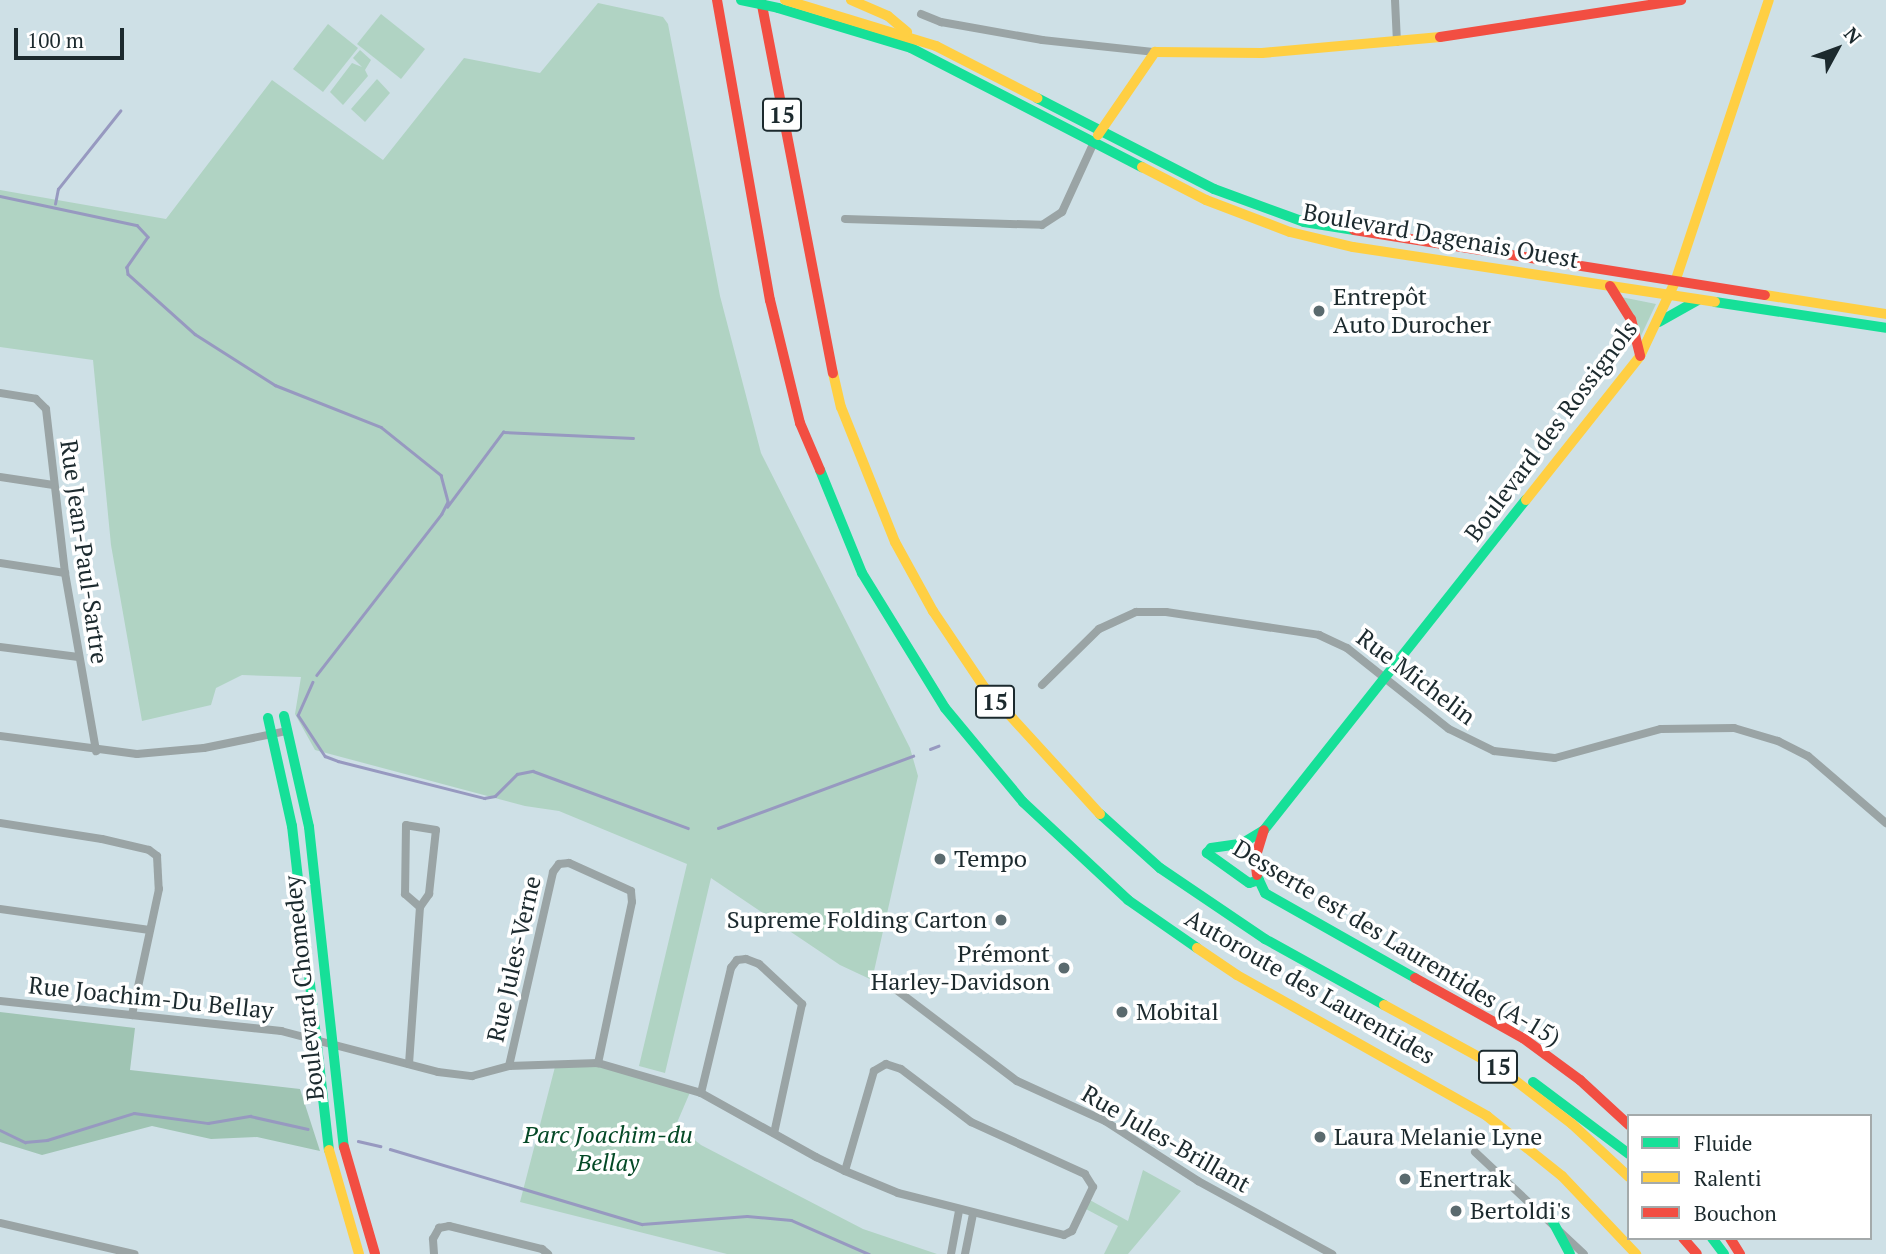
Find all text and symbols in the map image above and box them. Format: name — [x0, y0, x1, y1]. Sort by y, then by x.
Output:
scale bar — [18, 14, 128, 58]
north arrow — [1802, 14, 1872, 84]
text: N — [1839, 21, 1867, 49]
text: 100 m — [27, 26, 84, 54]
road number: 15 — [761, 96, 803, 134]
street label: Boulevard Dagenais Ouest — [1301, 198, 1581, 274]
place label: Entrepôt Auto Durocher — [1333, 283, 1491, 339]
marker: Entrepôt Auto Durocher — [1311, 303, 1327, 319]
street label: Boulevard des Rossignols — [1459, 315, 1643, 547]
street label: Rue Jean-Paul-Sartre — [54, 438, 114, 666]
street label: Rue Michelin — [1351, 623, 1481, 731]
road number: 15 — [974, 682, 1016, 722]
street label: Desserte est des Laurentides (A-15) — [1228, 834, 1566, 1052]
place label: Tempo — [954, 845, 1027, 873]
marker: Tempo — [932, 851, 948, 867]
street label: Rue Jules-Verne — [481, 873, 547, 1045]
street label: Boulevard Chomedey — [278, 874, 330, 1102]
street label: Autoroute des Laurentides — [1180, 904, 1440, 1070]
place label: Supreme Folding Carton — [727, 906, 987, 934]
marker: Supreme Folding Carton — [993, 912, 1009, 928]
place label: Prémont Harley-Davidson — [871, 940, 1050, 996]
marker: Prémont Harley-Davidson — [1056, 960, 1072, 976]
street label: Rue Joachim-Du Bellay — [27, 971, 275, 1025]
place label: Mobital — [1136, 998, 1219, 1026]
marker: Mobital — [1114, 1004, 1130, 1020]
road number: 15 — [1477, 1048, 1519, 1086]
street label: Rue Jules-Brillant — [1077, 1079, 1255, 1199]
legend — [1627, 1114, 1872, 1240]
park label: Parc Joachim-du Bellay — [523, 1121, 693, 1177]
place label: Laura Melanie Lyne — [1334, 1123, 1542, 1151]
marker: Laura Melanie Lyne — [1312, 1129, 1328, 1145]
text: Fluide — [1694, 1129, 1752, 1157]
text: Ralenti — [1694, 1164, 1761, 1192]
place label: Enertrak — [1419, 1165, 1511, 1193]
marker: Enertrak — [1397, 1171, 1413, 1187]
place label: Bertoldi's — [1470, 1197, 1571, 1225]
text: Bouchon — [1694, 1199, 1777, 1227]
marker: Bertoldi's — [1448, 1203, 1464, 1219]

